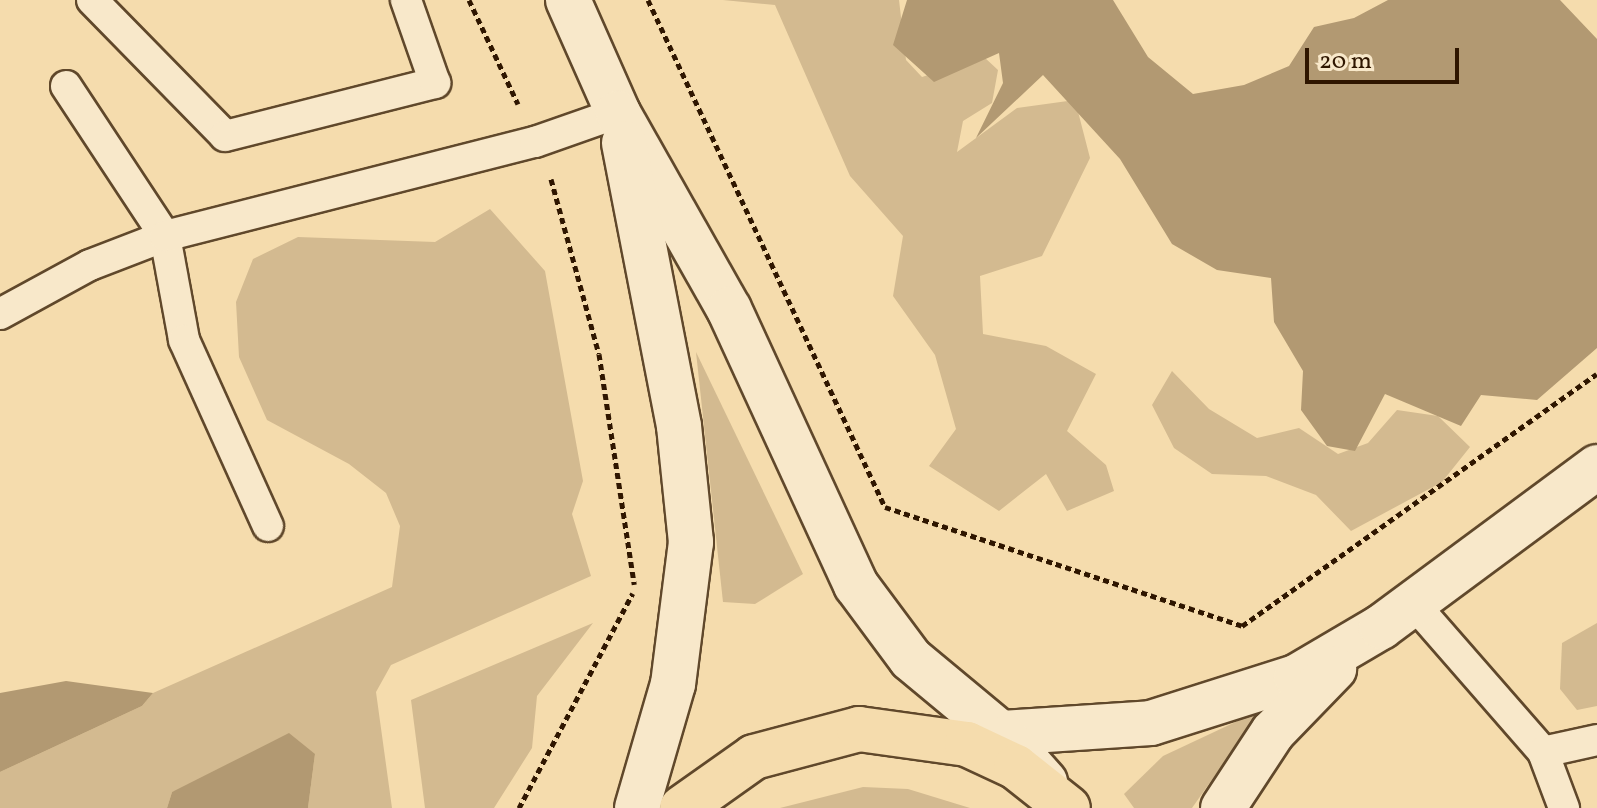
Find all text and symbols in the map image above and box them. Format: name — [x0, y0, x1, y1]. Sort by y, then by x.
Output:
scale bar — [1309, 32, 1463, 82]
text: 20 m — [1319, 45, 1372, 79]

